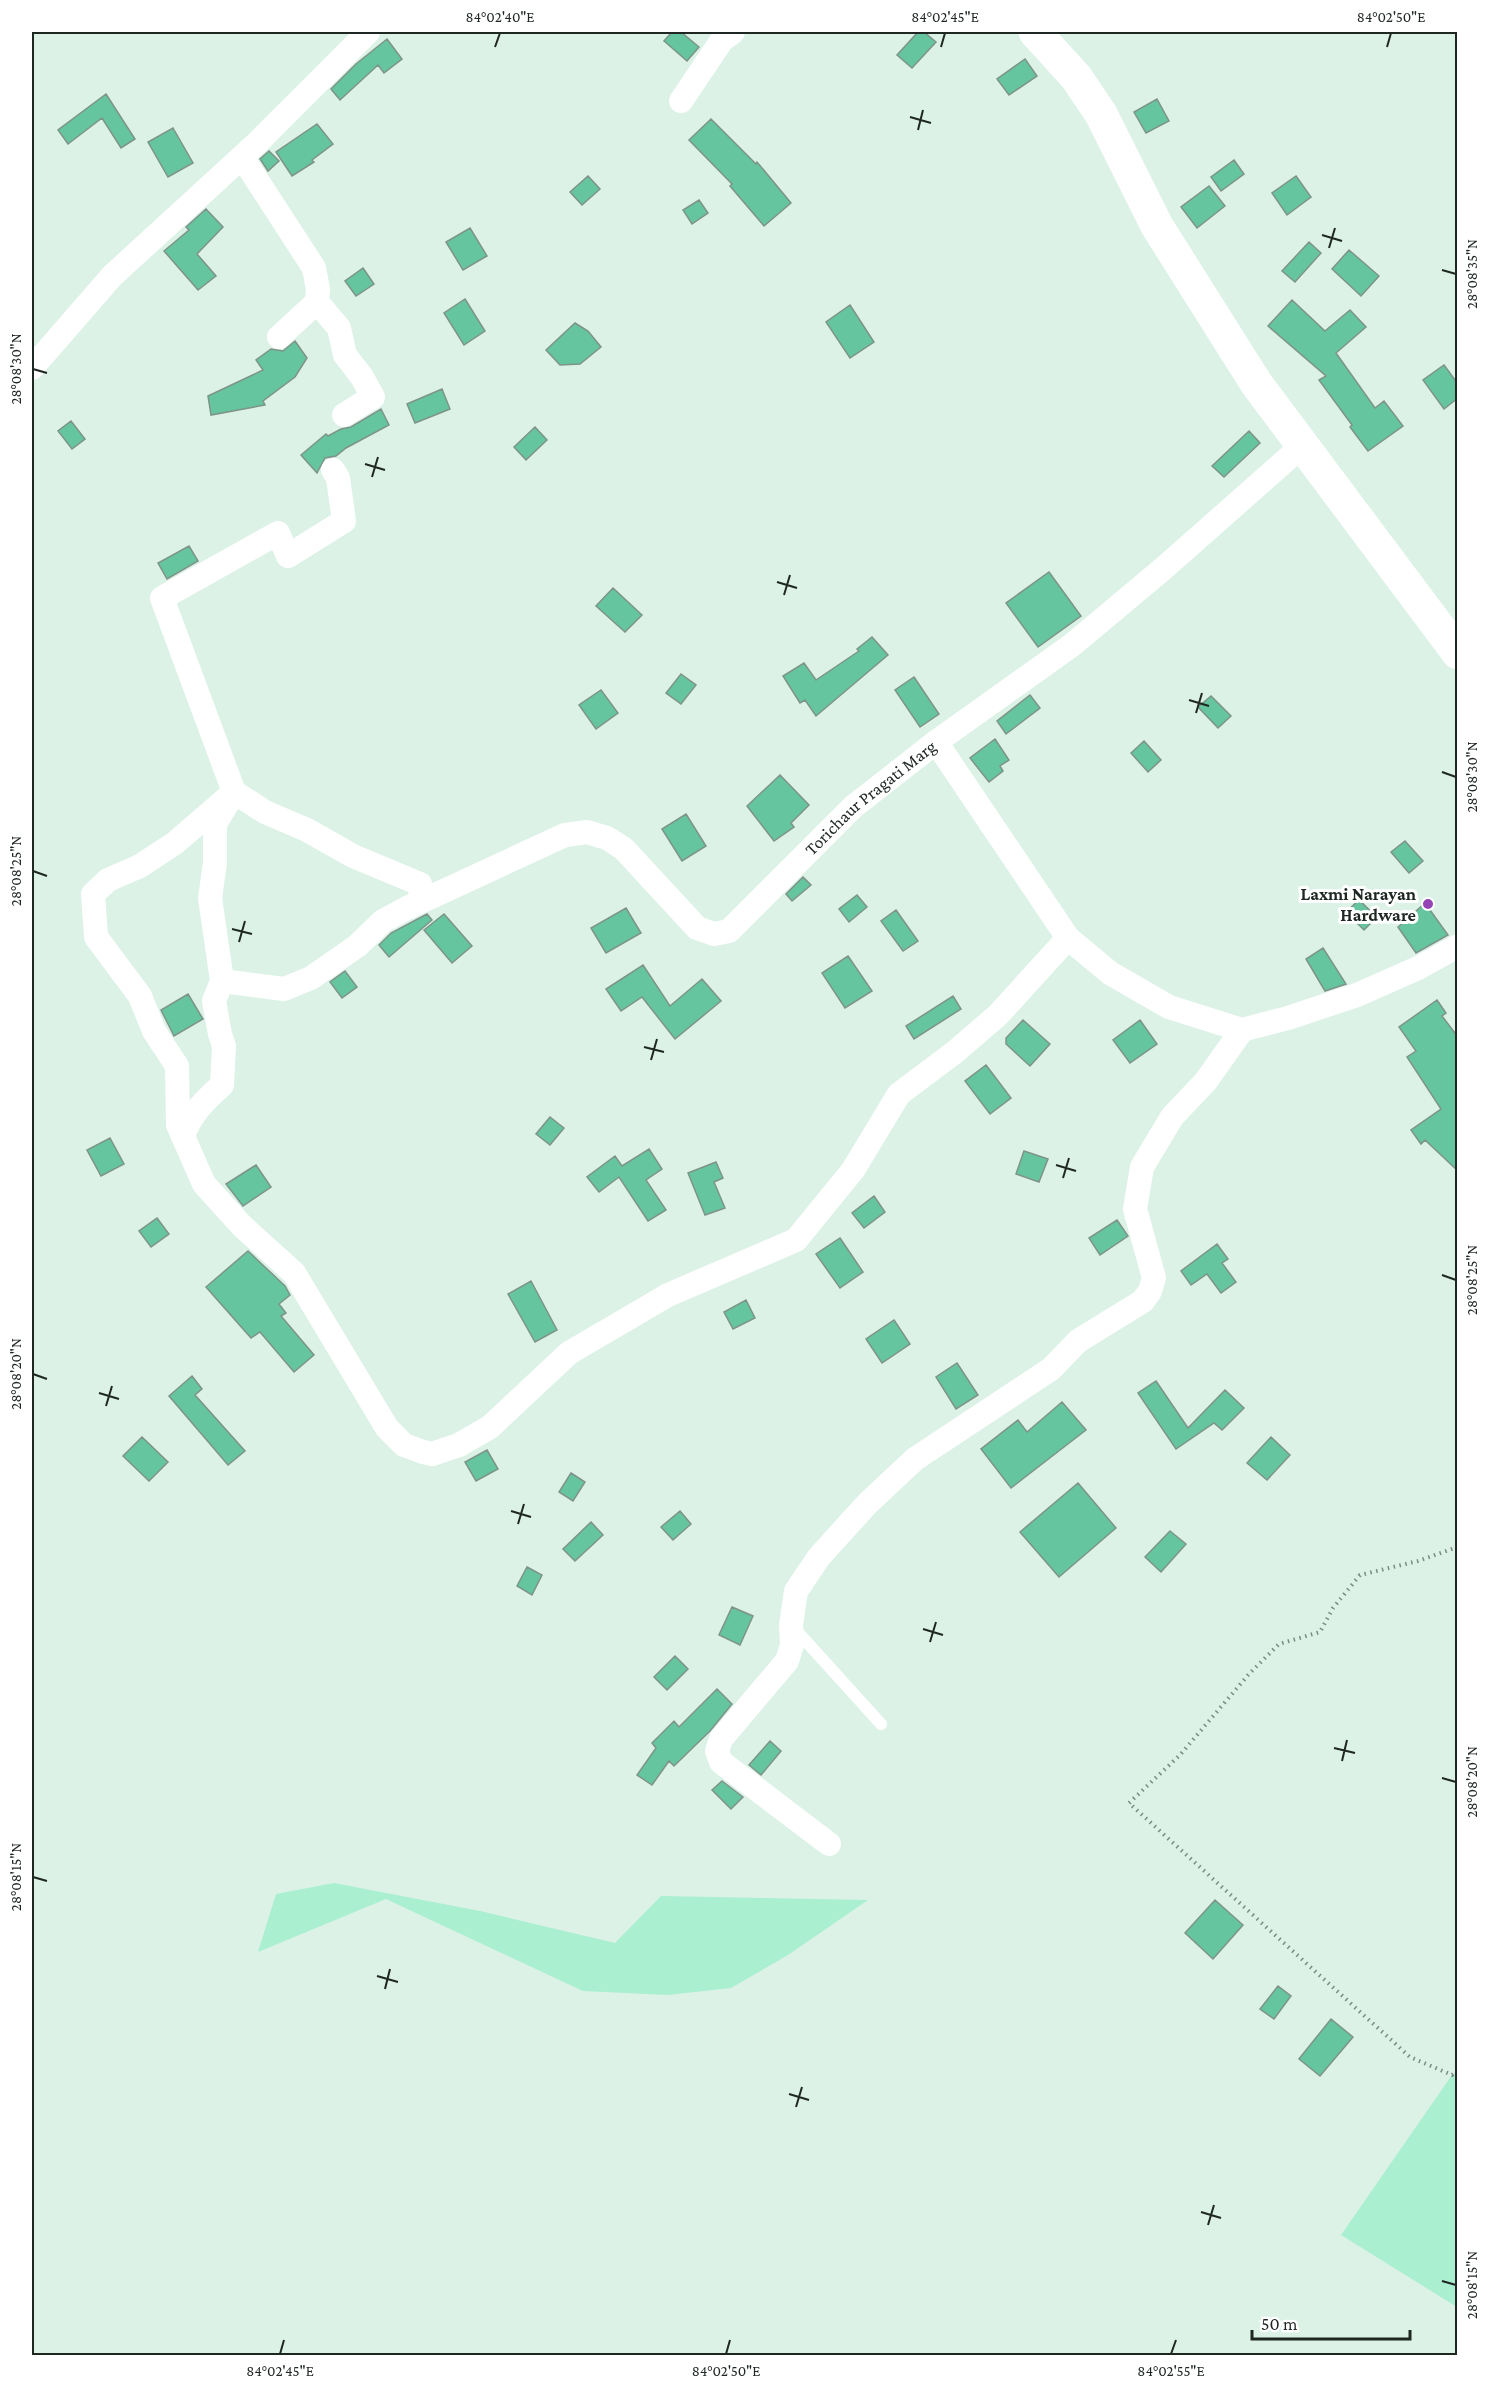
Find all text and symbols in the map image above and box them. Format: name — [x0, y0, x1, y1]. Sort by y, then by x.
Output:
text: 84°02'40"E — [466, 9, 534, 25]
text: 84°02'45"E — [911, 9, 979, 25]
text: 84°02'50"E — [1357, 9, 1425, 25]
text: 28°08'35"N — [1464, 239, 1480, 309]
text: 28°08'30"N — [8, 333, 24, 405]
street label: Torichaur Pragati Marg — [801, 736, 940, 859]
text: 28°08'30"N — [1464, 741, 1480, 813]
text: 28°08'25"N — [8, 836, 24, 906]
place label: Laxmi Narayan Hardware — [1300, 884, 1417, 925]
marker: Laxmi Narayan Hardware — [1421, 897, 1435, 911]
text: 28°08'25"N — [1464, 1245, 1480, 1315]
text: 28°08'20"N — [8, 1338, 24, 1410]
text: 28°08'20"N — [1464, 1746, 1480, 1818]
text: 28°08'15"N — [8, 1843, 24, 1911]
text: 28°08'15"N — [1464, 2251, 1480, 2319]
scale bar — [1252, 2303, 1410, 2341]
text: 50 m — [1261, 2314, 1298, 2334]
text: 84°02'45"E — [246, 2363, 314, 2379]
text: 84°02'50"E — [692, 2363, 760, 2379]
text: 84°02'55"E — [1137, 2363, 1205, 2379]

